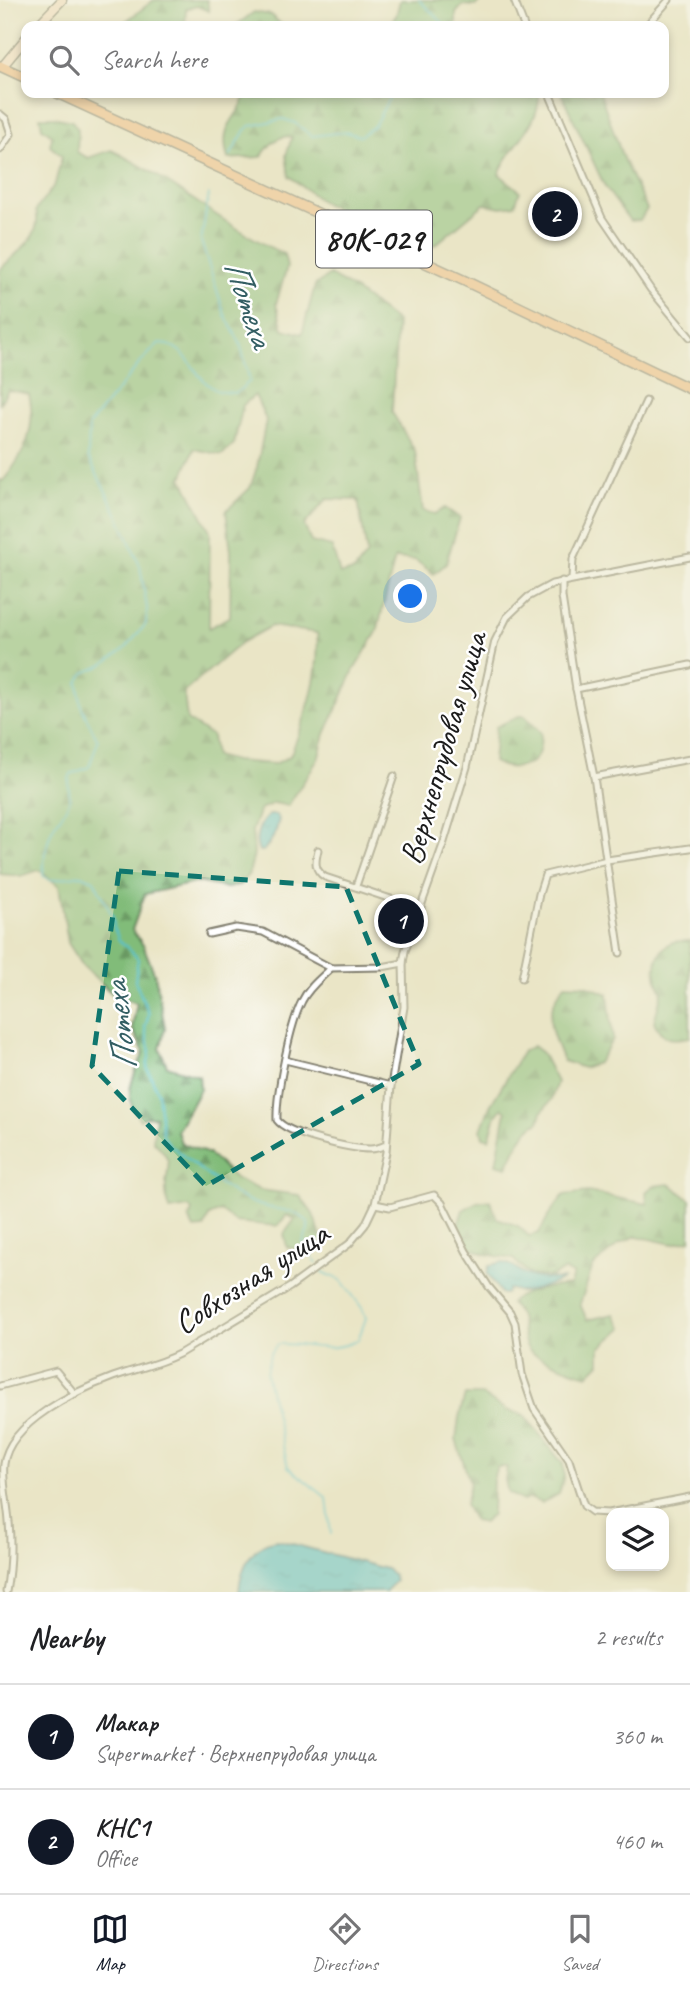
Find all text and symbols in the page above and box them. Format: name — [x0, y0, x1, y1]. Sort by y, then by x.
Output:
search box — [21, 21, 669, 98]
icon: search — [45, 41, 83, 79]
text: Search here — [101, 43, 207, 76]
pin: 2 — [532, 188, 578, 240]
road number: 80К-029 — [316, 211, 432, 268]
water label: Потеха — [213, 254, 286, 356]
your location — [393, 579, 427, 613]
street label: Верхнепрудовая улица — [390, 625, 497, 869]
pin: 1 — [378, 895, 424, 947]
water label: Потеха — [92, 975, 148, 1073]
street label: Совхозная улица — [165, 1211, 339, 1344]
map controls — [606, 1508, 669, 1571]
button: layers — [606, 1508, 669, 1571]
text: Nearby — [28, 1619, 104, 1657]
text: 2 results — [595, 1623, 662, 1652]
text: Макар — [95, 1706, 158, 1739]
text: 1 — [46, 1722, 56, 1751]
text: 360 m — [613, 1722, 662, 1751]
text: Supermarket · Верхнепрудовая улица — [95, 1739, 375, 1768]
text: КНС1 — [95, 1811, 150, 1844]
text: 2 — [46, 1827, 56, 1856]
text: 460 m — [613, 1827, 662, 1856]
text: Office — [95, 1844, 137, 1873]
tab: Map — [91, 1910, 129, 1976]
tab: Directions — [312, 1910, 378, 1976]
tab: Saved — [561, 1910, 599, 1976]

